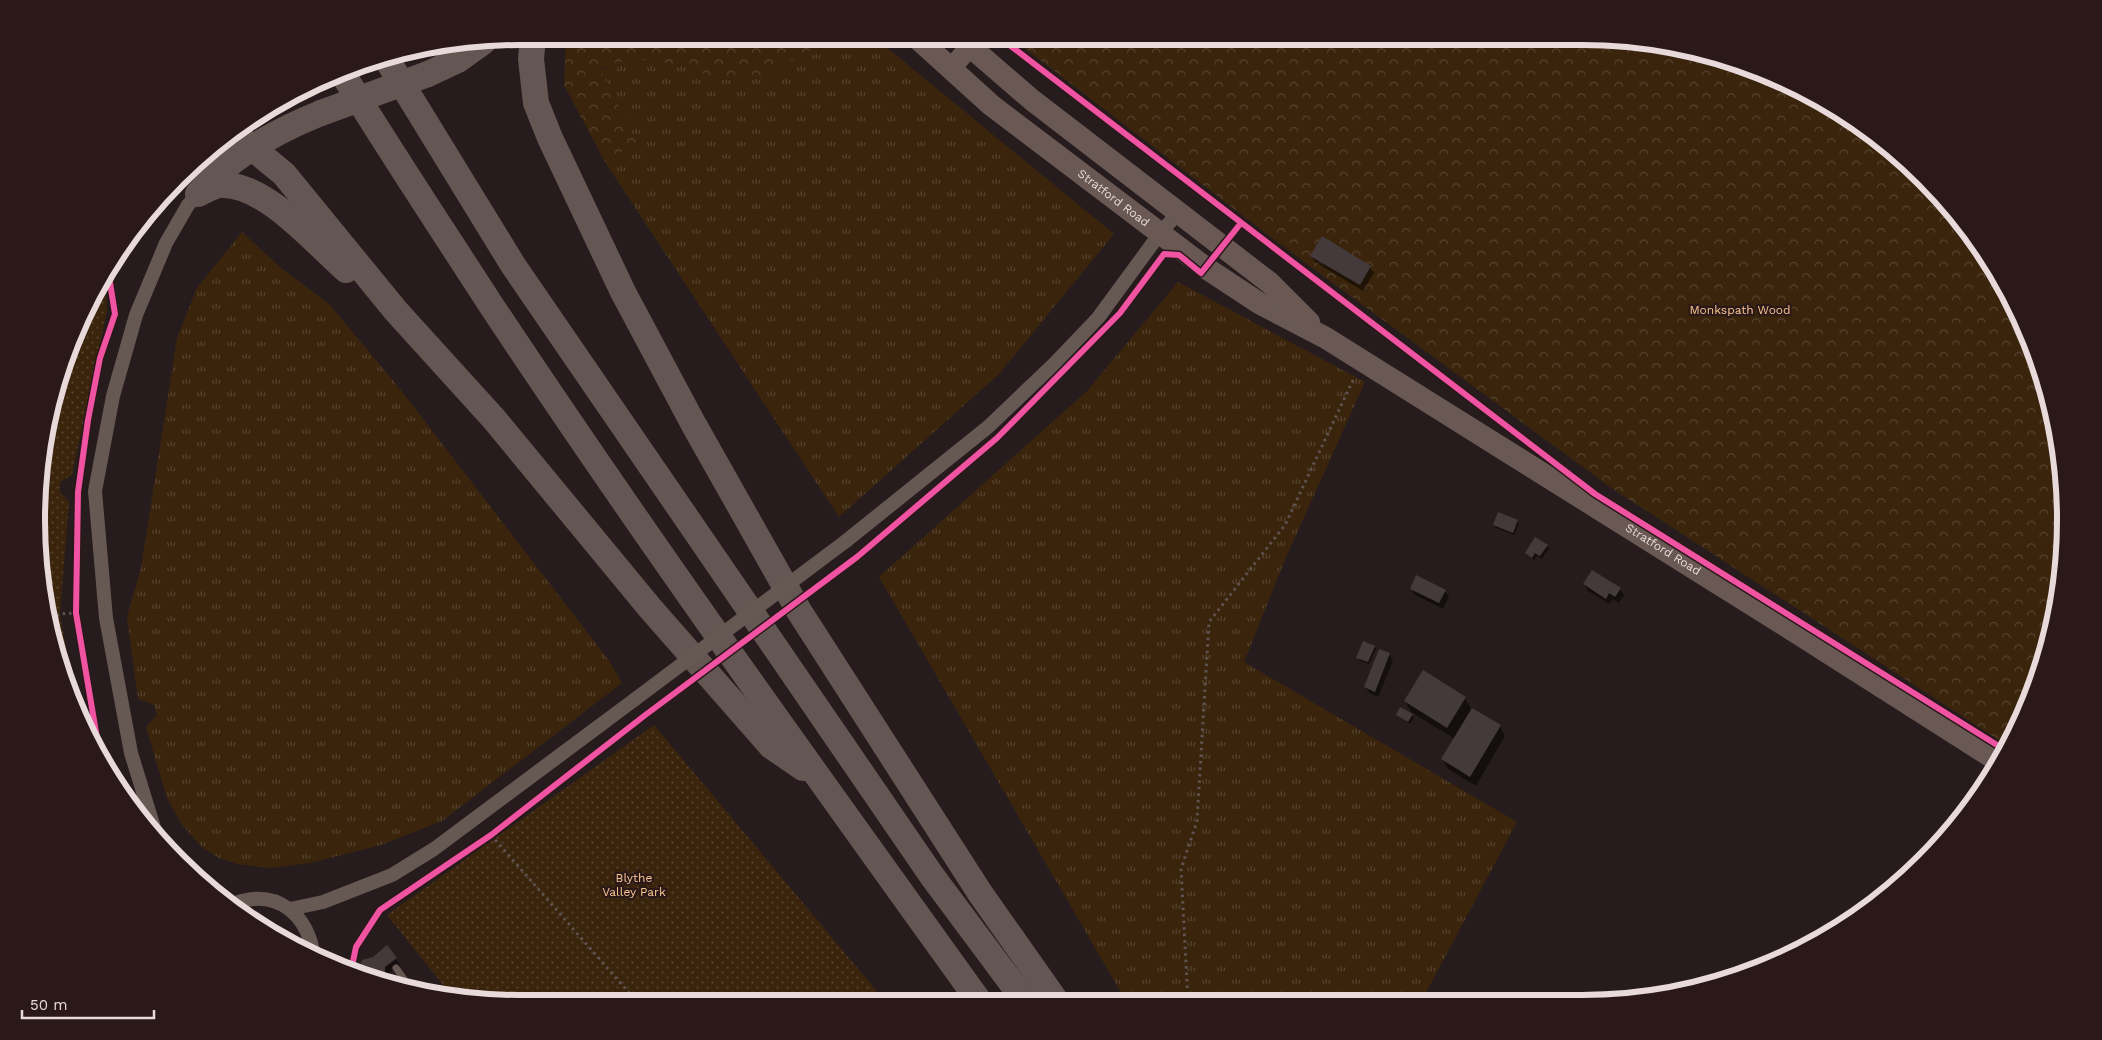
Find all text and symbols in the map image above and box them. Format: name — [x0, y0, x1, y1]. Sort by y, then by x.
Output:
street label: Stratford Road — [1075, 166, 1152, 230]
park label: Monkspath Wood — [1689, 303, 1791, 317]
street label: Stratford Road — [1623, 520, 1703, 578]
park label: Blythe Valley Park — [602, 871, 666, 899]
scale bar — [22, 988, 155, 1020]
text: 50 m — [30, 996, 67, 1014]

